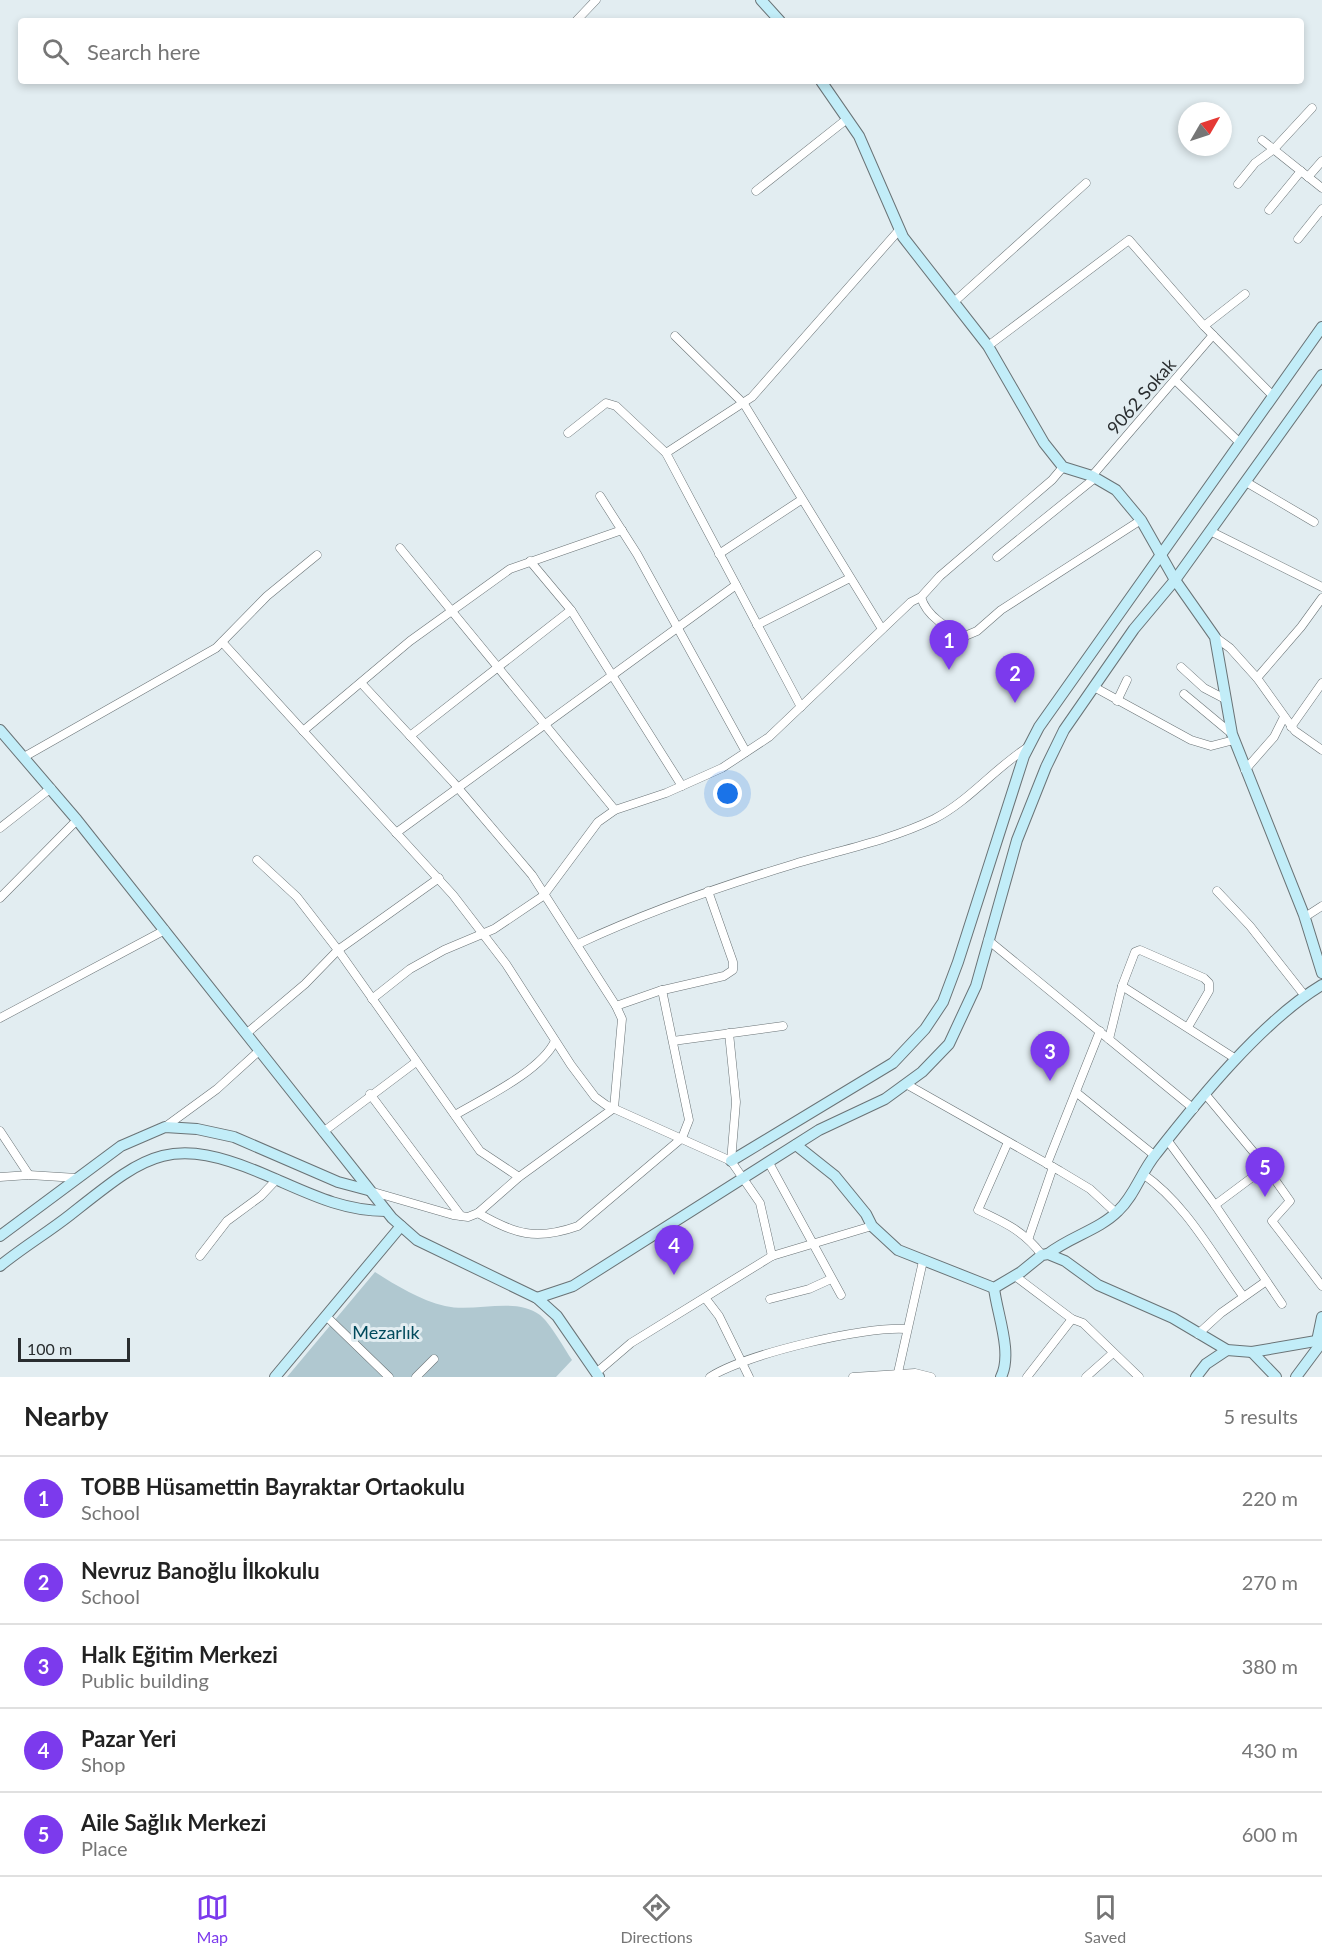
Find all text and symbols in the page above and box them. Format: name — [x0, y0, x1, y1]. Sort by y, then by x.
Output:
search box — [18, 18, 1304, 84]
icon: search — [39, 35, 72, 68]
text: Search here — [87, 38, 200, 65]
north arrow — [1178, 102, 1232, 156]
street label: 9062 Sokak — [1102, 353, 1181, 439]
pin: 1 — [930, 620, 968, 670]
pin: 2 — [996, 654, 1034, 703]
your location — [713, 779, 742, 808]
pin: 3 — [1030, 1032, 1070, 1081]
pin: 5 — [1246, 1148, 1284, 1197]
pin: 4 — [654, 1226, 694, 1275]
park label: Mezarlık — [352, 1321, 421, 1343]
scale bar — [18, 1335, 130, 1362]
text: 100 m — [27, 1339, 72, 1358]
text: Nearby — [24, 1400, 109, 1432]
text: 5 results — [1223, 1404, 1298, 1428]
text: TOBB Hüsamettin Bayraktar Ortaokulu — [81, 1473, 465, 1500]
text: 1 — [38, 1486, 49, 1510]
text: 220 m — [1242, 1486, 1298, 1510]
text: School — [81, 1500, 140, 1524]
text: Nevruz Banoğlu İlkokulu — [81, 1557, 320, 1584]
text: 2 — [38, 1570, 49, 1594]
text: 270 m — [1242, 1570, 1298, 1594]
text: School — [81, 1584, 140, 1608]
text: Halk Eğitim Merkezi — [81, 1641, 278, 1668]
text: 3 — [38, 1654, 49, 1678]
text: 380 m — [1242, 1654, 1298, 1678]
text: Public building — [81, 1668, 209, 1692]
text: Pazar Yeri — [81, 1725, 176, 1752]
text: 4 — [38, 1738, 49, 1762]
text: 430 m — [1242, 1738, 1298, 1762]
text: Shop — [81, 1752, 125, 1776]
text: Aile Sağlık Merkezi — [81, 1809, 266, 1836]
text: 5 — [38, 1822, 49, 1846]
text: 600 m — [1242, 1822, 1298, 1846]
text: Place — [81, 1836, 128, 1860]
tab: Map — [196, 1891, 229, 1946]
tab: Directions — [620, 1891, 693, 1946]
tab: Saved — [1084, 1891, 1126, 1946]

